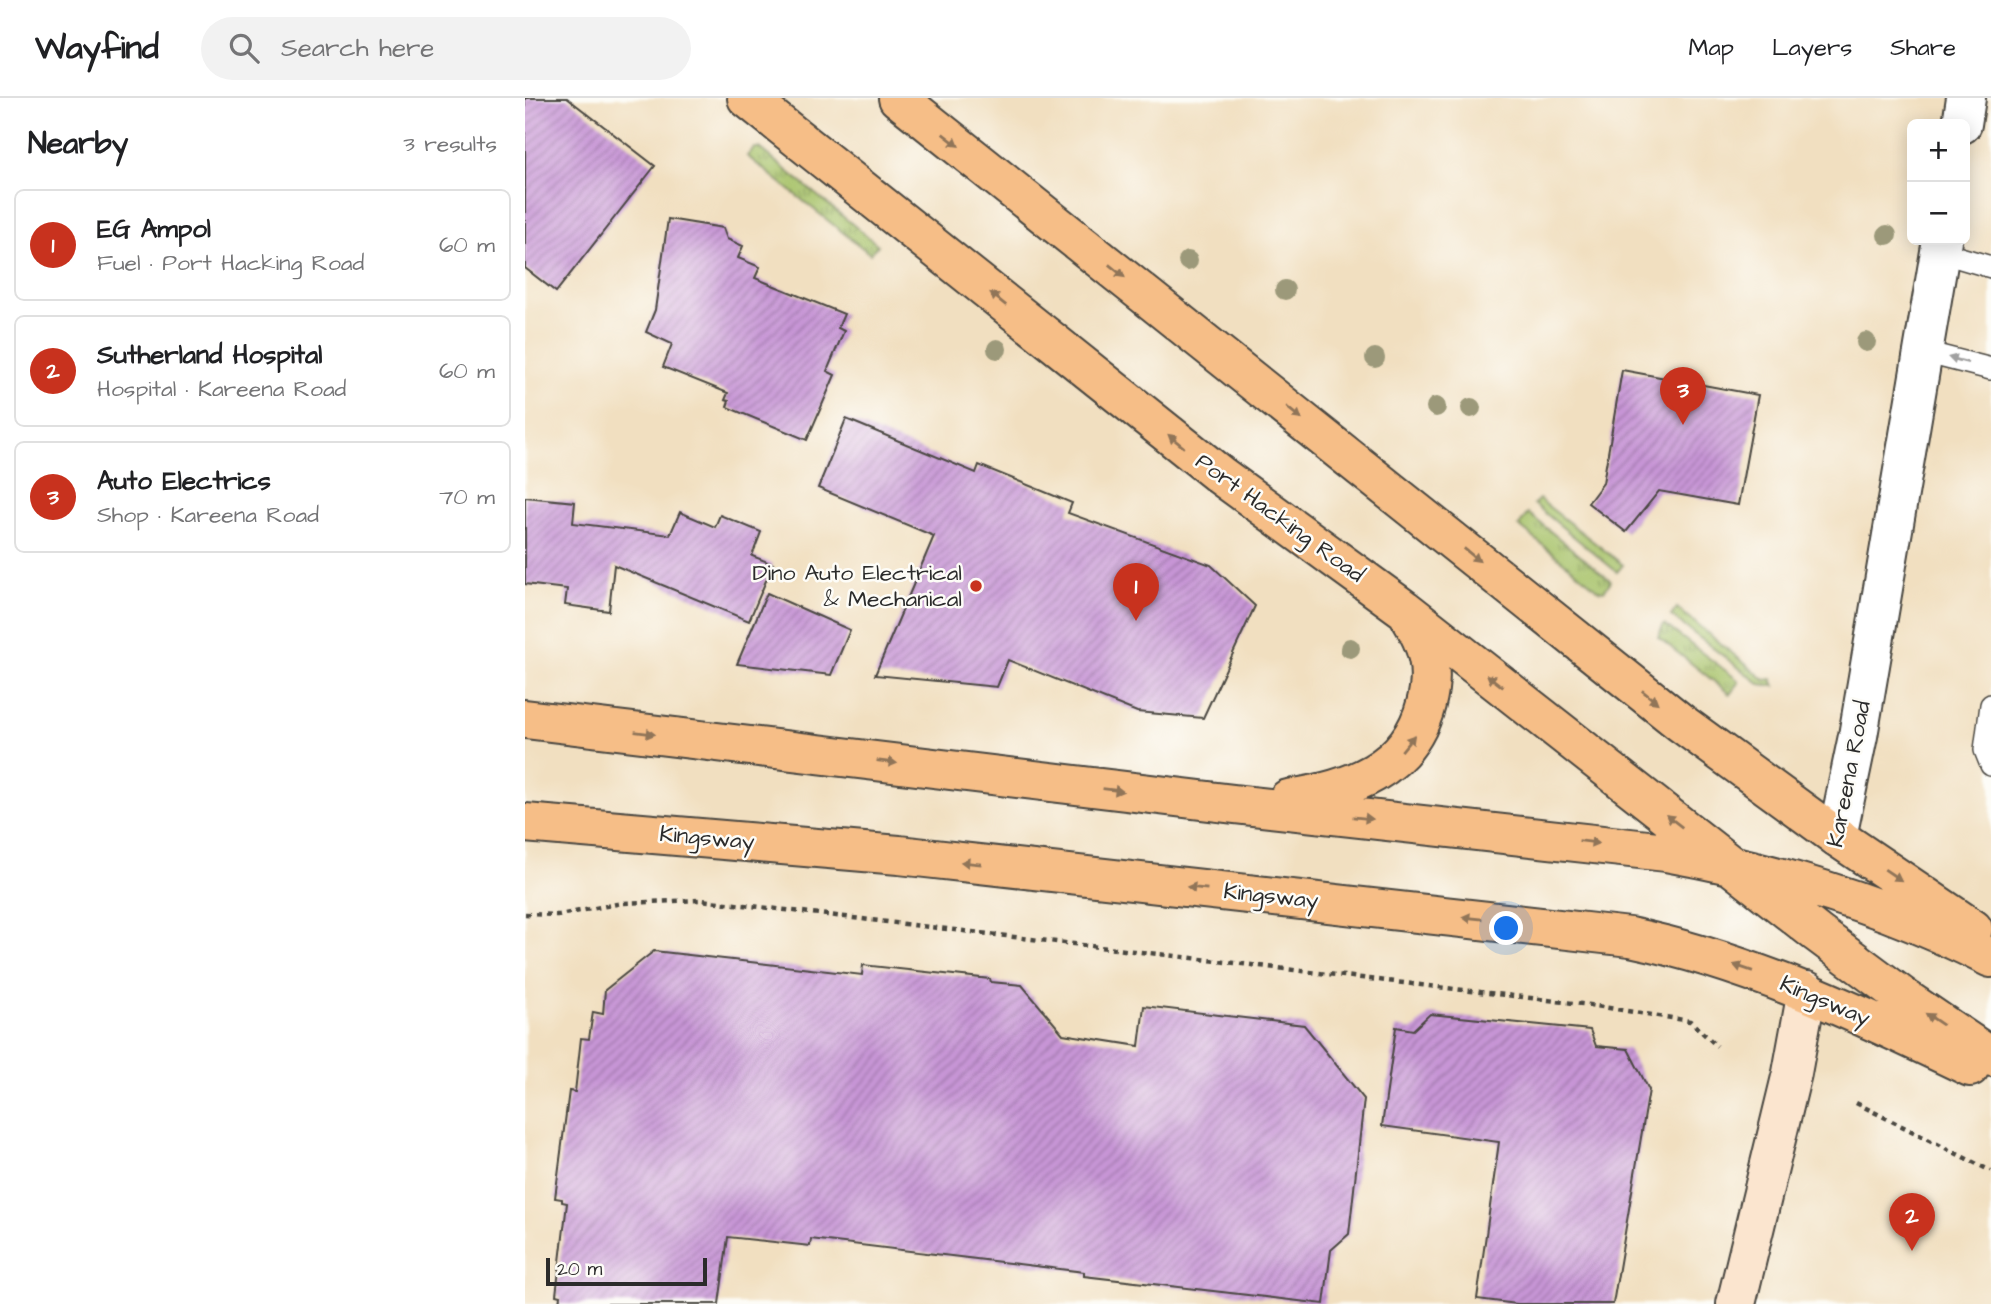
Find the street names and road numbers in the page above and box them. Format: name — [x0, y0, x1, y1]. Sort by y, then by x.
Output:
street label: Port Hacking Road — [1188, 446, 1371, 591]
street label: Kareena Road — [1819, 698, 1879, 850]
street label: Kingsway — [658, 818, 756, 859]
street label: Kingsway — [1222, 875, 1320, 918]
street label: Kingsway — [1775, 968, 1875, 1035]

